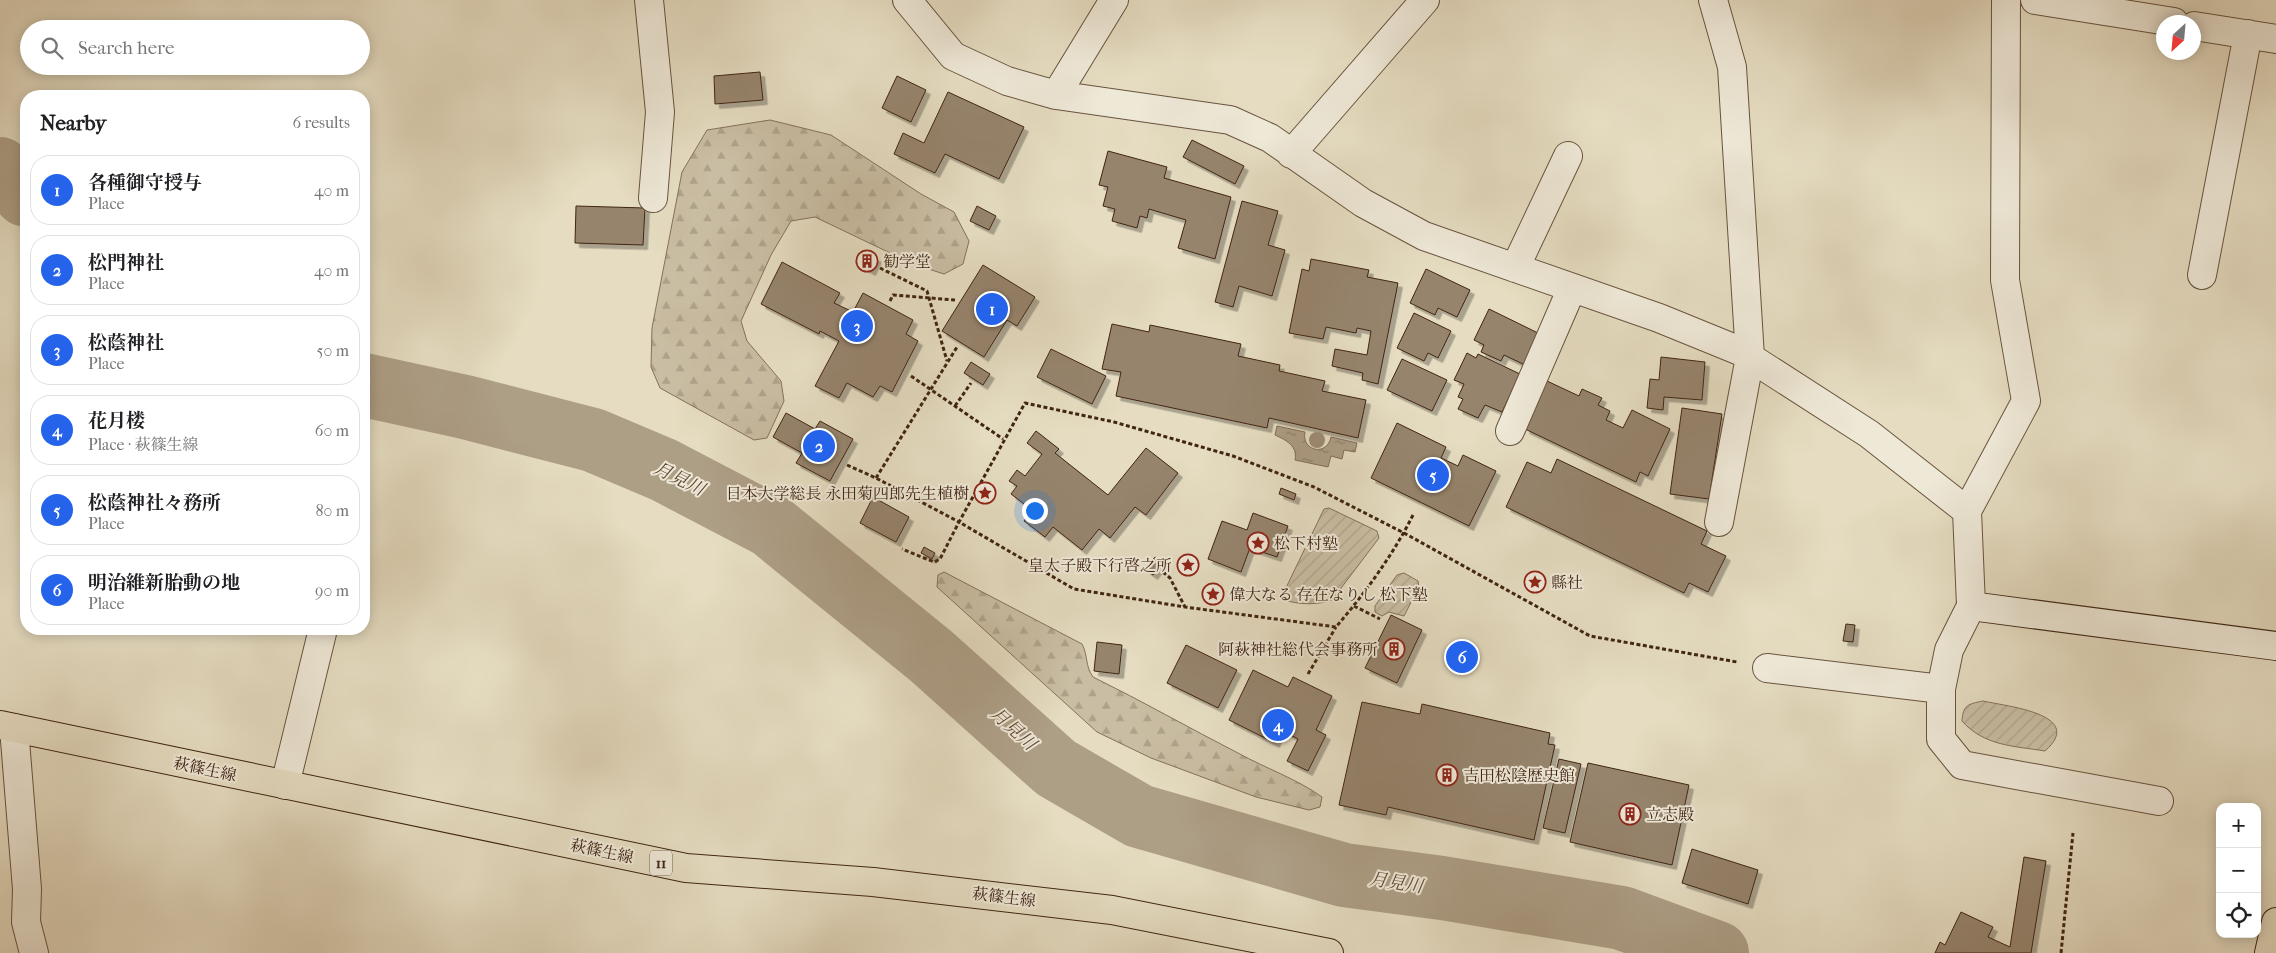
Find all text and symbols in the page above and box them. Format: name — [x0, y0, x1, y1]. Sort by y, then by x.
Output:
north arrow — [2156, 15, 2201, 60]
search box — [20, 20, 370, 75]
icon: search — [38, 34, 66, 62]
text: Search here — [78, 37, 174, 59]
text: Nearby — [40, 111, 106, 135]
text: 6 results — [292, 113, 350, 132]
text: 各種御守授与 — [88, 172, 202, 194]
text: 1 — [54, 181, 60, 200]
text: 40 m — [314, 181, 349, 200]
text: Place — [88, 194, 124, 213]
building icon: 勧学堂 — [855, 249, 879, 273]
text: 松門神社 — [88, 252, 164, 274]
place label: 勧学堂 — [883, 252, 931, 271]
text: 2 — [53, 261, 61, 280]
text: 40 m — [314, 261, 349, 280]
text: Place — [88, 274, 124, 293]
pin: 1 — [976, 290, 1008, 328]
pin: 3 — [841, 307, 873, 345]
text: 松蔭神社 — [88, 332, 164, 354]
text: 3 — [54, 341, 60, 360]
text: 50 m — [317, 341, 349, 360]
text: Place — [88, 354, 124, 373]
text: 花月楼 — [88, 410, 145, 432]
text: 4 — [52, 421, 62, 440]
text: 60 m — [315, 421, 349, 440]
pin: 2 — [803, 427, 835, 465]
text: Place · 萩篠生線 — [88, 435, 199, 454]
pin: 5 — [1417, 456, 1449, 494]
water label: 月見川 — [650, 458, 710, 501]
place icon: 日本大学総長 永田菊四郎先生植樹 — [973, 481, 997, 505]
place label: 日本大学総長 永田菊四郎先生植樹 — [726, 484, 969, 503]
text: 松蔭神社々務所 — [88, 492, 221, 514]
your location — [1022, 498, 1048, 524]
text: 5 — [54, 501, 60, 520]
text: 80 m — [315, 501, 349, 520]
text: Place — [88, 514, 124, 533]
place icon: 松下村塾 — [1246, 531, 1270, 555]
place label: 松下村塾 — [1274, 534, 1338, 553]
place icon: 皇太子殿下行啓之所 — [1176, 553, 1200, 577]
place label: 皇太子殿下行啓之所 — [1028, 556, 1172, 575]
place icon: 縣社 — [1523, 570, 1547, 594]
text: 明治維新胎動の地 — [88, 572, 240, 594]
place label: 縣社 — [1551, 573, 1583, 592]
text: 6 — [53, 581, 61, 600]
text: 90 m — [315, 581, 349, 600]
place icon: 偉大なる 存在なりし 松下塾 — [1201, 582, 1225, 606]
place label: 偉大なる 存在なりし 松下塾 — [1229, 585, 1428, 604]
text: Place — [88, 594, 124, 613]
building icon: 阿萩神社総代会事務所 — [1382, 637, 1406, 661]
pin: 6 — [1446, 638, 1478, 676]
place label: 阿萩神社総代会事務所 — [1218, 640, 1378, 659]
water label: 月見川 — [986, 703, 1042, 756]
pin: 4 — [1262, 706, 1294, 744]
street label: 萩篠生線 — [172, 753, 238, 785]
building icon: 吉田松陰歴史館 — [1435, 763, 1459, 787]
place label: 吉田松陰歴史館 — [1463, 766, 1575, 785]
building icon: 立志殿 — [1618, 802, 1642, 826]
map controls — [2216, 803, 2261, 938]
button: + — [2216, 803, 2261, 848]
place label: 立志殿 — [1646, 805, 1694, 824]
street label: 萩篠生線 — [569, 835, 635, 867]
button: − — [2216, 848, 2261, 893]
road number: 11 — [650, 850, 672, 876]
water label: 月見川 — [1368, 868, 1426, 898]
street label: 萩篠生線 — [971, 884, 1037, 910]
button: locate — [2216, 893, 2261, 938]

